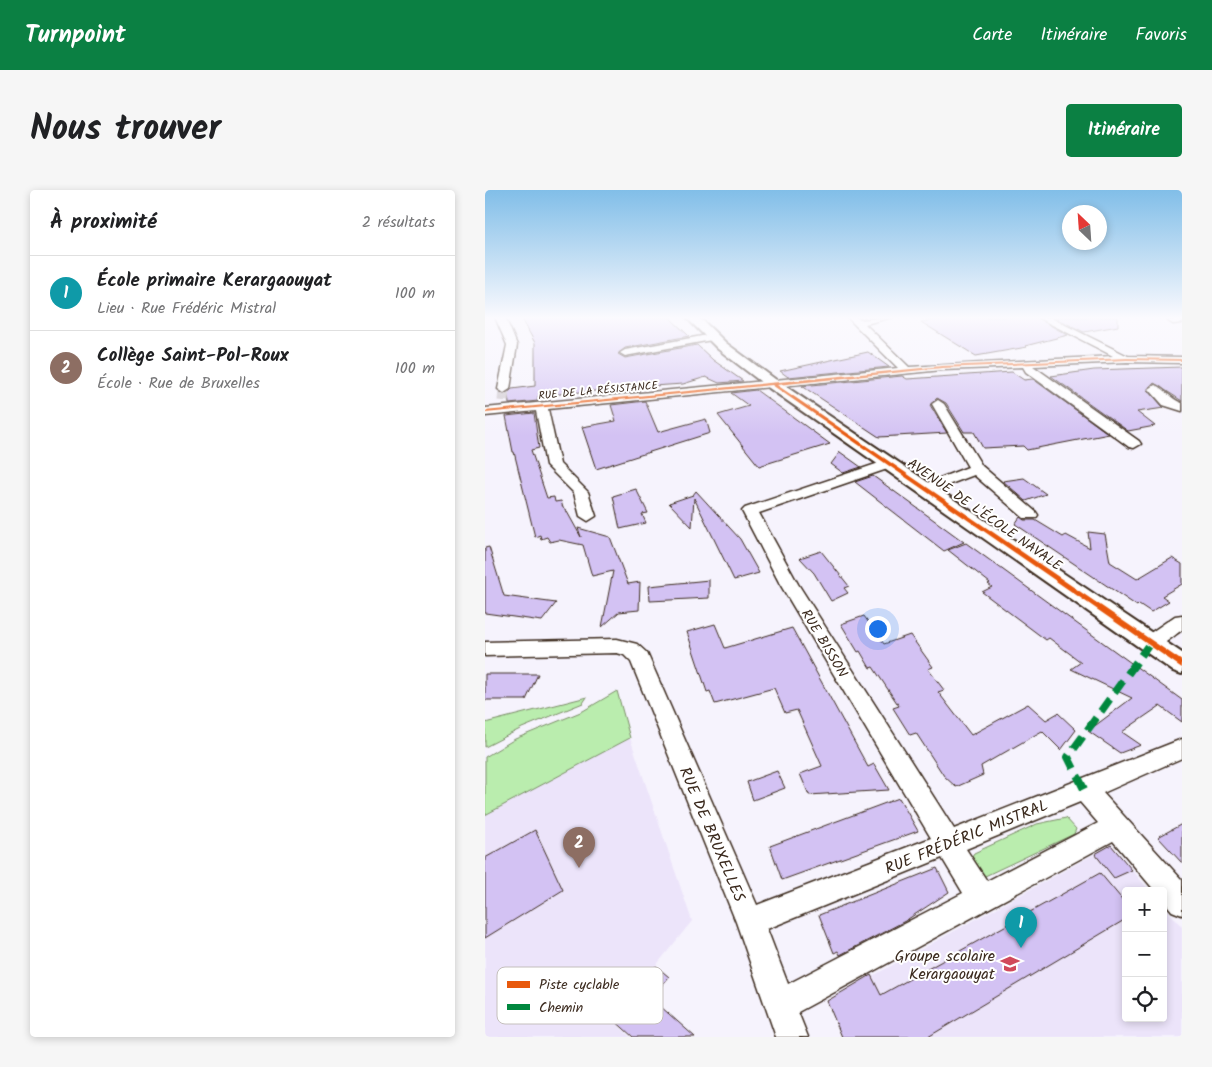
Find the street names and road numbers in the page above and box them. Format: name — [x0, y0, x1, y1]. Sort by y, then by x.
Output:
street label: RUE DE LA RÉSISTANCE — [538, 377, 659, 405]
street label: AVENUE DE L'ÉCOLE NAVALE — [902, 453, 1067, 577]
street label: RUE BISSON — [795, 605, 854, 682]
street label: RUE DE BRUXELLES — [672, 763, 752, 906]
street label: RUE FRÉDÉRIC MISTRAL — [881, 793, 1052, 882]

